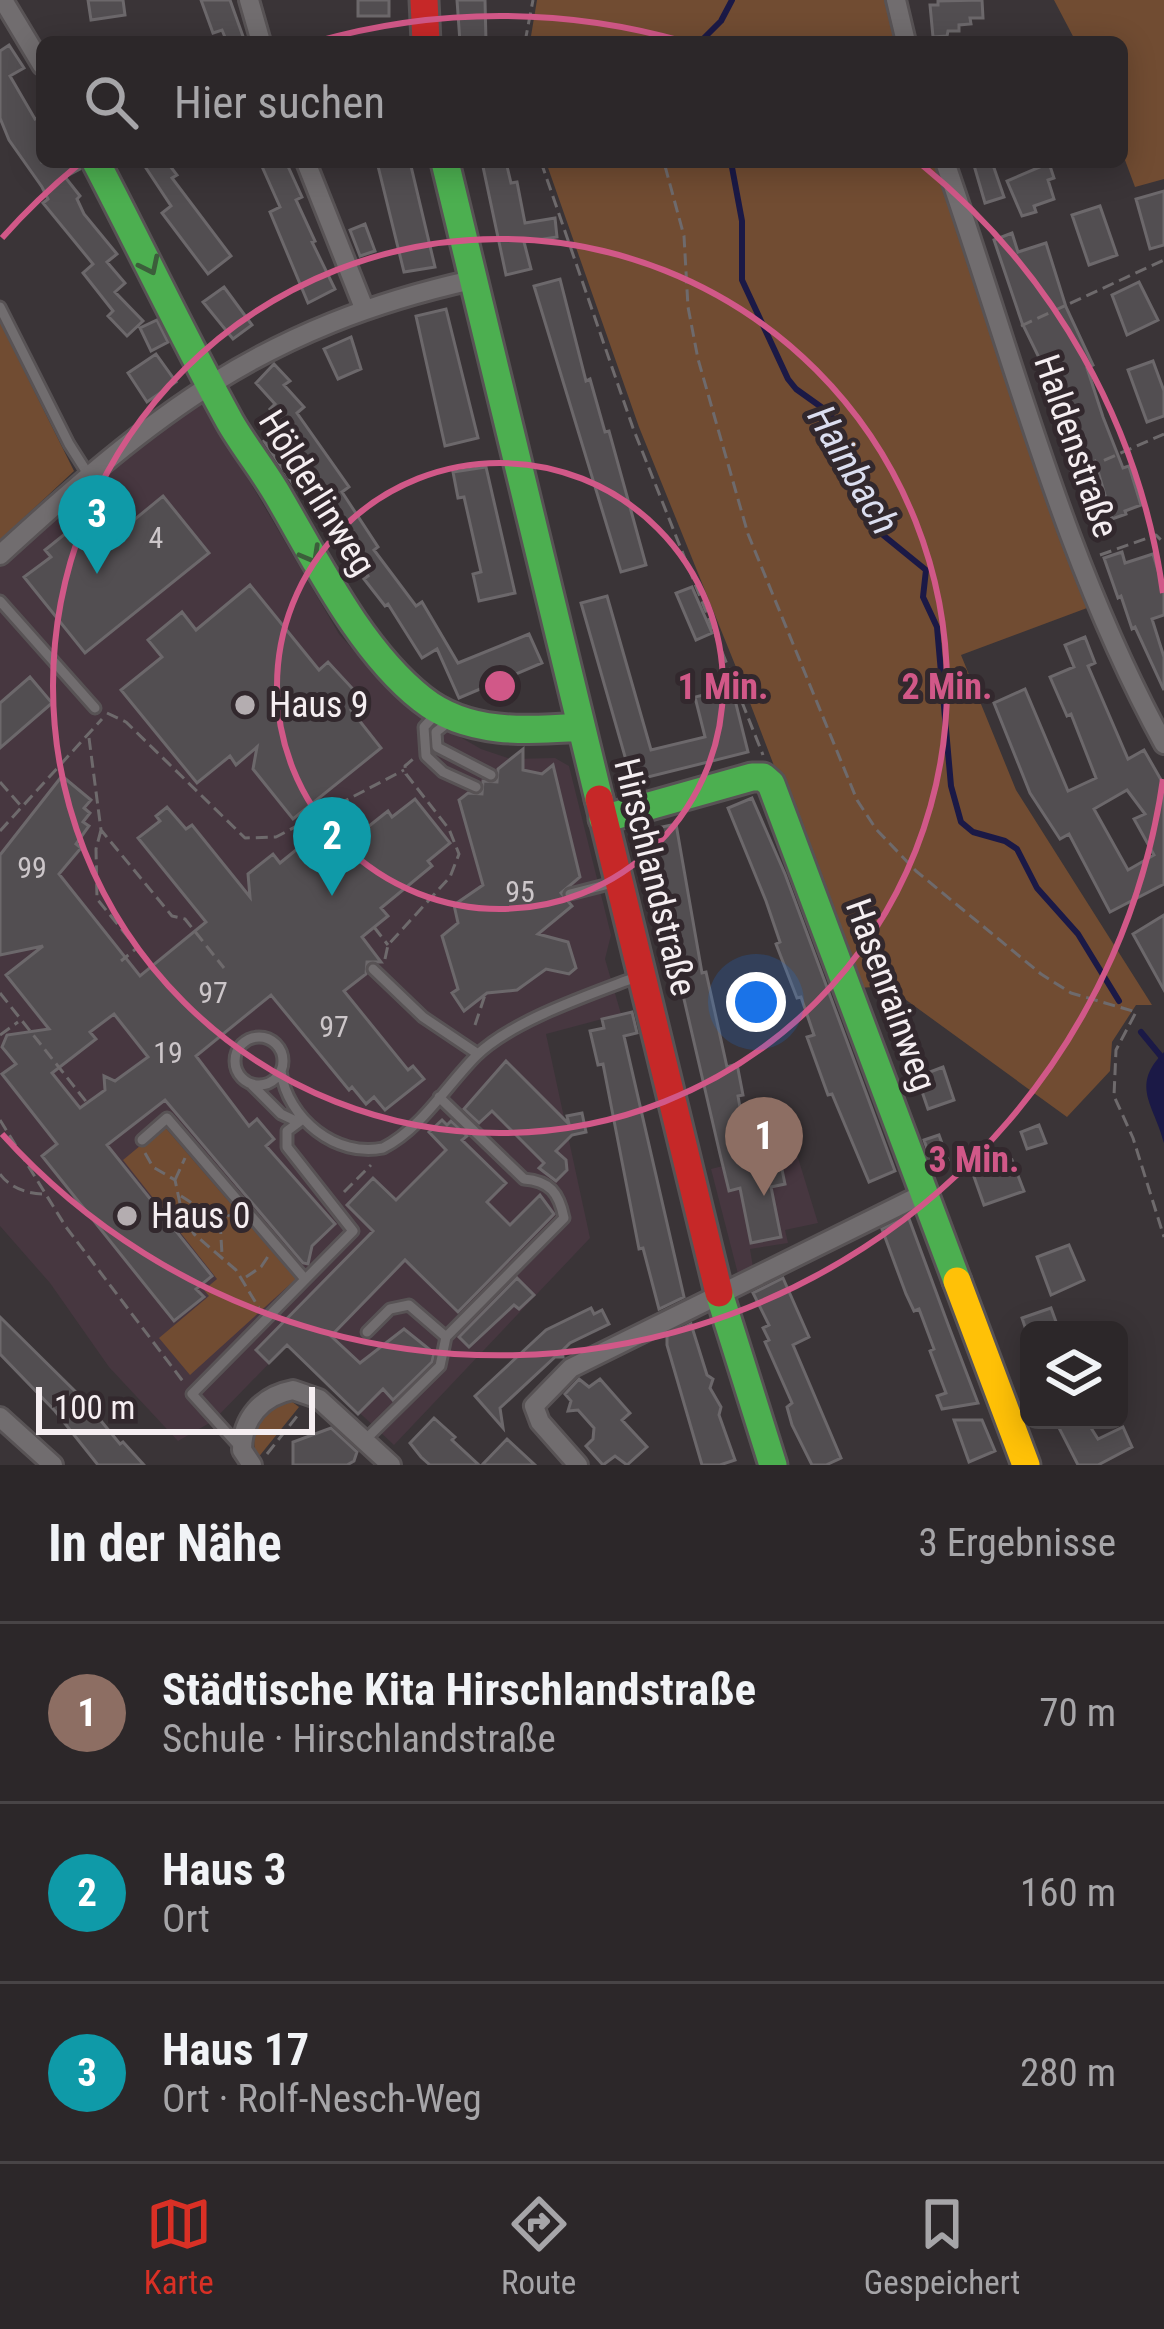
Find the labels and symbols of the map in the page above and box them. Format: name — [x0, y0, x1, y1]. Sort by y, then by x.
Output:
one-way arrow — [136, 253, 159, 275]
street label: Haldenstraße — [1025, 349, 1127, 543]
water label: Hainbach — [798, 397, 908, 543]
street label: Hölderlinweg — [250, 403, 384, 583]
pin: 3 — [58, 475, 136, 574]
house number: 4 — [149, 520, 163, 555]
one-way arrow — [297, 543, 320, 564]
centre of rings — [479, 665, 521, 707]
text: 1 Min. — [677, 666, 769, 708]
text: 2 Min. — [901, 666, 993, 708]
place label: Haus 9 — [269, 684, 368, 726]
marker: Haus 9 — [232, 692, 258, 718]
street label: Hirschlandstraße — [605, 754, 705, 1000]
pin: 2 — [293, 797, 371, 896]
house number: 99 — [17, 850, 47, 885]
house number: 95 — [505, 874, 535, 909]
street label: Hasenrainweg — [837, 893, 945, 1097]
your location — [726, 972, 786, 1032]
house number: 97 — [198, 975, 228, 1010]
house number: 97 — [319, 1009, 349, 1044]
house number: 19 — [153, 1035, 183, 1070]
pin: 1 — [725, 1097, 803, 1196]
text: 3 Min. — [928, 1139, 1020, 1181]
place label: Haus 0 — [151, 1195, 250, 1237]
marker: Haus 0 — [114, 1203, 140, 1229]
scale bar — [36, 1381, 315, 1434]

